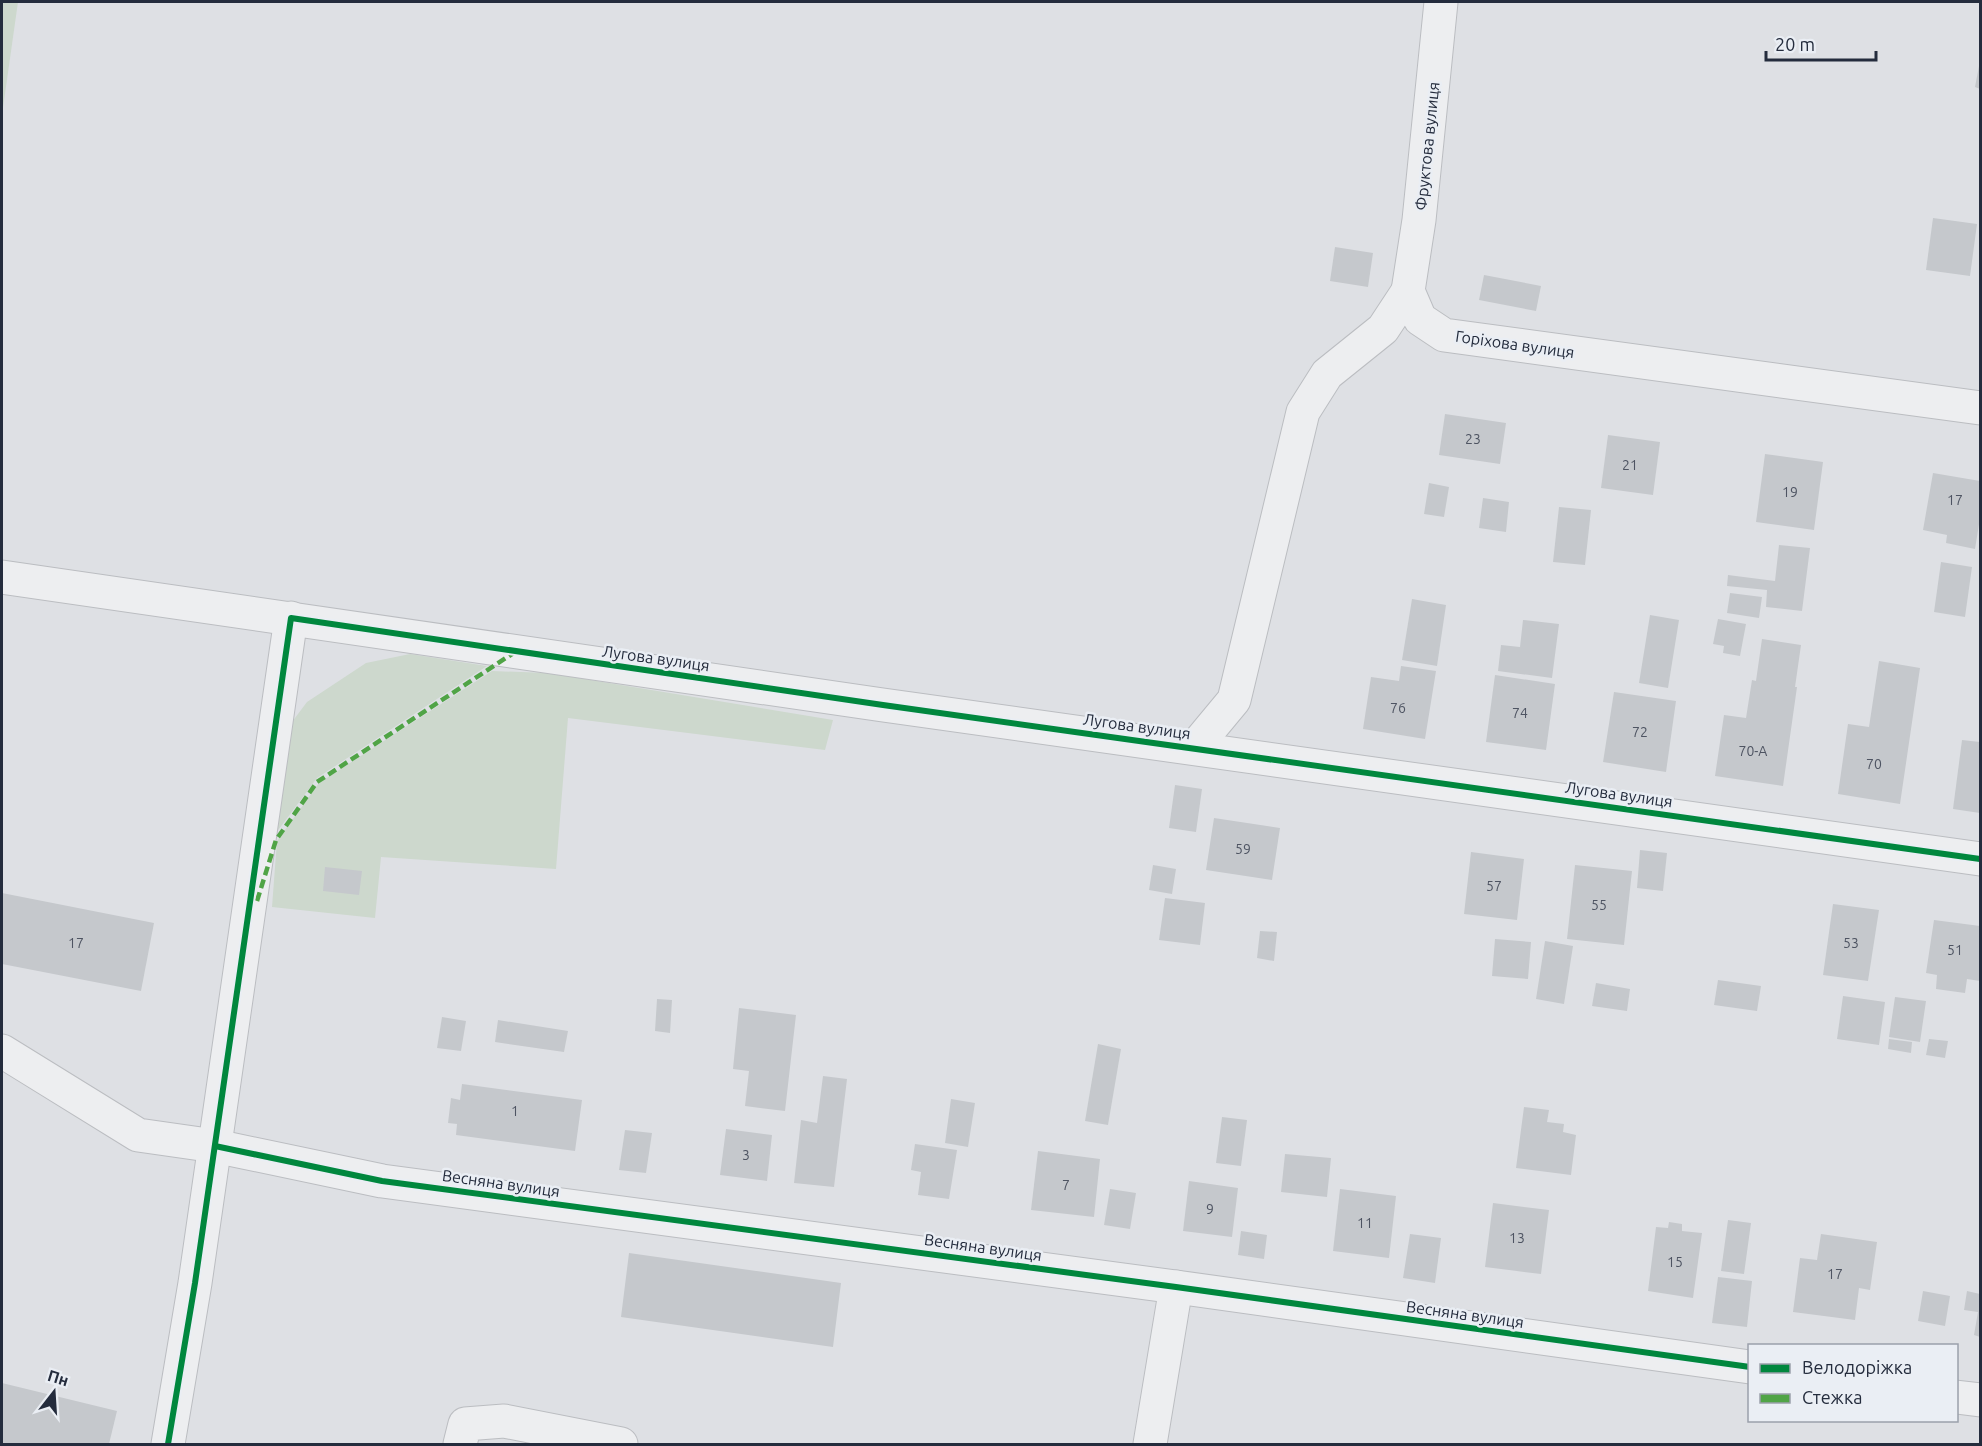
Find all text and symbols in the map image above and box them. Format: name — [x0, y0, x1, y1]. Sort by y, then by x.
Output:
scale bar — [1766, 24, 1876, 62]
text: 20 m — [1775, 34, 1815, 54]
street label: Фруктова вулиця — [1411, 81, 1443, 211]
street label: Горіхова вулиця — [1454, 327, 1576, 361]
house number: 23 — [1465, 431, 1481, 447]
house number: 21 — [1622, 457, 1638, 473]
house number: 19 — [1782, 484, 1798, 500]
house number: 17 — [1947, 492, 1963, 508]
street label: Лугова вулиця — [601, 642, 711, 674]
house number: 76 — [1390, 700, 1406, 716]
house number: 74 — [1512, 705, 1528, 721]
street label: Лугова вулиця — [1082, 710, 1192, 742]
house number: 72 — [1632, 724, 1648, 740]
house number: 70-А — [1739, 743, 1767, 759]
house number: 70 — [1866, 756, 1882, 772]
street label: Лугова вулиця — [1564, 778, 1674, 810]
house number: 59 — [1235, 841, 1251, 857]
house number: 57 — [1486, 878, 1502, 894]
house number: 55 — [1591, 897, 1607, 913]
house number: 17 — [68, 935, 84, 951]
house number: 53 — [1843, 935, 1859, 951]
house number: 51 — [1947, 942, 1963, 958]
house number: 1 — [511, 1103, 519, 1119]
house number: 3 — [742, 1147, 750, 1163]
street label: Весняна вулиця — [441, 1166, 561, 1200]
house number: 7 — [1062, 1177, 1070, 1193]
house number: 9 — [1206, 1201, 1214, 1217]
house number: 11 — [1357, 1215, 1373, 1231]
street label: Весняна вулиця — [923, 1230, 1043, 1264]
house number: 13 — [1509, 1230, 1525, 1246]
house number: 15 — [1667, 1254, 1683, 1270]
house number: 17 — [1827, 1266, 1843, 1282]
street label: Весняна вулиця — [1405, 1297, 1525, 1331]
legend — [1748, 1344, 1958, 1422]
text: Велодоріжка — [1802, 1357, 1912, 1377]
north arrow — [24, 1362, 84, 1422]
text: Пн — [46, 1366, 71, 1389]
text: Стежка — [1802, 1387, 1862, 1407]

